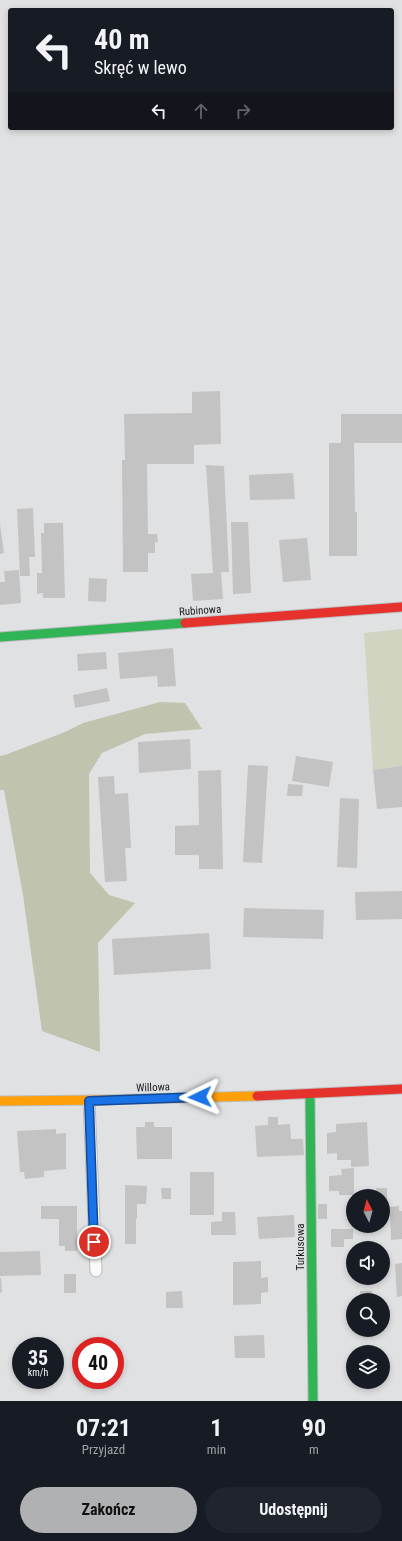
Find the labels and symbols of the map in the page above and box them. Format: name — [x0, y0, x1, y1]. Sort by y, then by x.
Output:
street label: Rubinowa — [178, 603, 222, 618]
position arrow — [179, 1076, 221, 1118]
street label: Willowa — [136, 1080, 170, 1095]
north arrow — [346, 1189, 390, 1233]
street label: Turkusowa — [294, 1223, 307, 1271]
pin — [77, 1225, 111, 1259]
speed limit sign: 40 — [72, 1337, 124, 1389]

